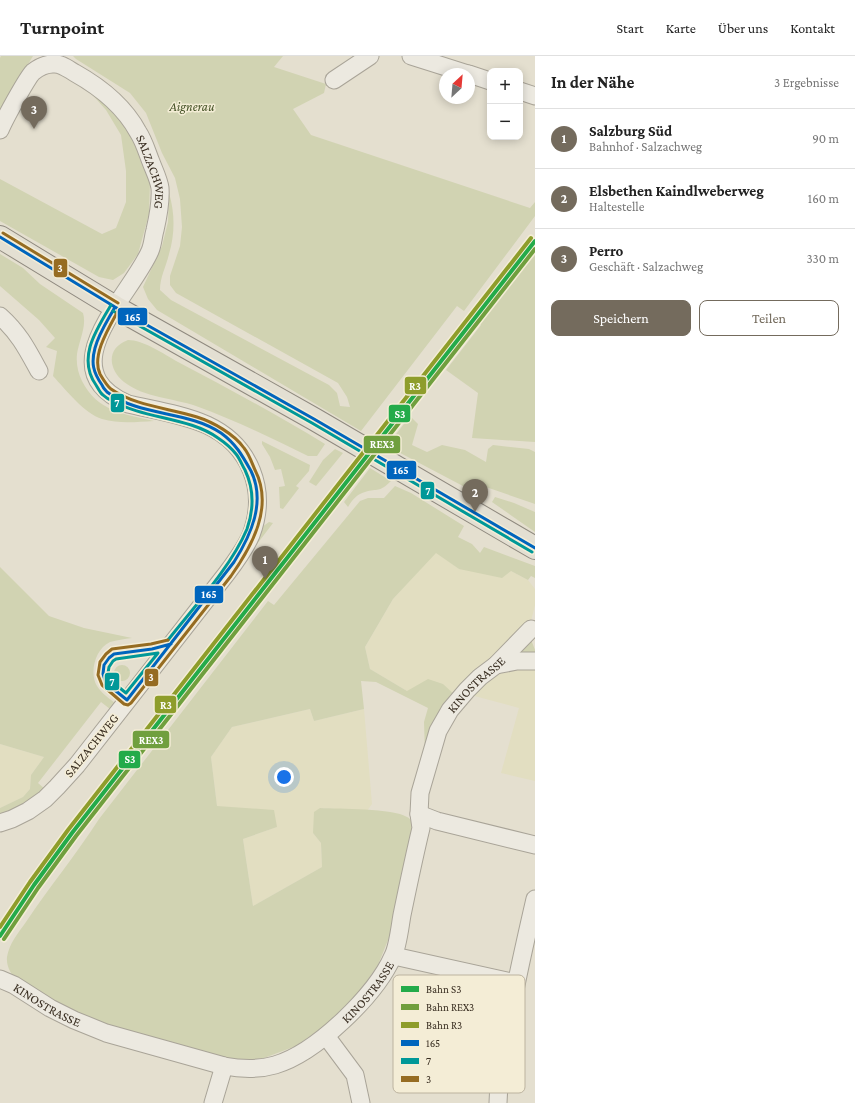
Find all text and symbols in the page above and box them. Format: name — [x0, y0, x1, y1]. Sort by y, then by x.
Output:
text: Turnpoint — [20, 17, 104, 38]
text: Start — [617, 20, 644, 36]
text: Karte — [666, 20, 696, 36]
text: Über uns — [718, 20, 768, 36]
text: Kontakt — [790, 20, 835, 36]
north arrow — [439, 68, 475, 104]
map controls — [487, 68, 523, 140]
button: + — [487, 68, 523, 104]
text: In der Nähe — [551, 73, 634, 92]
text: 3 Ergebnisse — [774, 75, 839, 90]
pin: 3 — [21, 96, 47, 129]
park label: Aignerau — [168, 99, 215, 114]
button: − — [487, 104, 523, 140]
text: Salzburg Süd — [589, 123, 672, 139]
text: 1 — [562, 131, 566, 146]
text: 90 m — [812, 131, 839, 146]
street label: SALZACHWEG — [133, 132, 168, 210]
text: Bahnhof · Salzachweg — [589, 139, 702, 154]
text: Elsbethen Kaindlweberweg — [589, 183, 764, 199]
text: 2 — [561, 191, 567, 206]
text: 160 m — [808, 191, 839, 206]
text: Haltestelle — [589, 199, 644, 214]
text: Perro — [589, 243, 623, 259]
text: 3 — [561, 251, 567, 266]
text: 330 m — [806, 251, 839, 266]
line badge: 3 — [53, 258, 68, 278]
text: Geschäft · Salzachweg — [589, 259, 703, 274]
text: 3 — [57, 262, 63, 274]
button: Speichern — [551, 300, 691, 336]
button: Teilen — [699, 300, 839, 336]
line badge: 165 — [117, 307, 148, 326]
text: 165 — [125, 311, 141, 323]
line badge: R3 — [404, 376, 427, 395]
text: R3 — [409, 380, 421, 392]
line badge: 7 — [110, 393, 125, 413]
text: 7 — [114, 397, 120, 409]
line badge: S3 — [388, 404, 411, 423]
text: S3 — [395, 408, 405, 420]
line badge: REX3 — [363, 435, 401, 454]
text: REX3 — [370, 438, 394, 450]
line badge: 165 — [386, 460, 417, 480]
text: 165 — [393, 464, 409, 476]
pin: 2 — [462, 479, 488, 512]
line badge: 7 — [420, 481, 435, 500]
text: 7 — [425, 485, 431, 497]
pin: 1 — [252, 546, 278, 579]
line badge: 165 — [194, 585, 224, 604]
text: 165 — [201, 588, 217, 600]
street label: KINOSTRASSE — [444, 653, 508, 716]
line badge: 3 — [144, 668, 159, 687]
text: 3 — [148, 671, 154, 683]
line badge: 7 — [104, 672, 120, 691]
text: 7 — [109, 676, 115, 688]
line badge: R3 — [154, 695, 177, 714]
text: R3 — [160, 699, 172, 711]
street label: SALZACHWEG — [61, 711, 122, 780]
line badge: REX3 — [132, 730, 170, 749]
text: REX3 — [139, 734, 163, 746]
line badge: S3 — [118, 750, 141, 769]
text: S3 — [125, 753, 135, 765]
your location — [274, 767, 294, 787]
street label: KINOSTRASSE — [338, 959, 397, 1026]
legend — [393, 975, 525, 1093]
street label: KINOSTRASSE — [11, 980, 83, 1030]
text: Bahn S3 — [426, 983, 461, 995]
text: Bahn REX3 — [426, 1001, 474, 1013]
text: Bahn R3 — [426, 1019, 462, 1031]
text: 165 — [426, 1037, 440, 1049]
text: 7 — [426, 1055, 431, 1067]
text: 3 — [426, 1073, 431, 1085]

